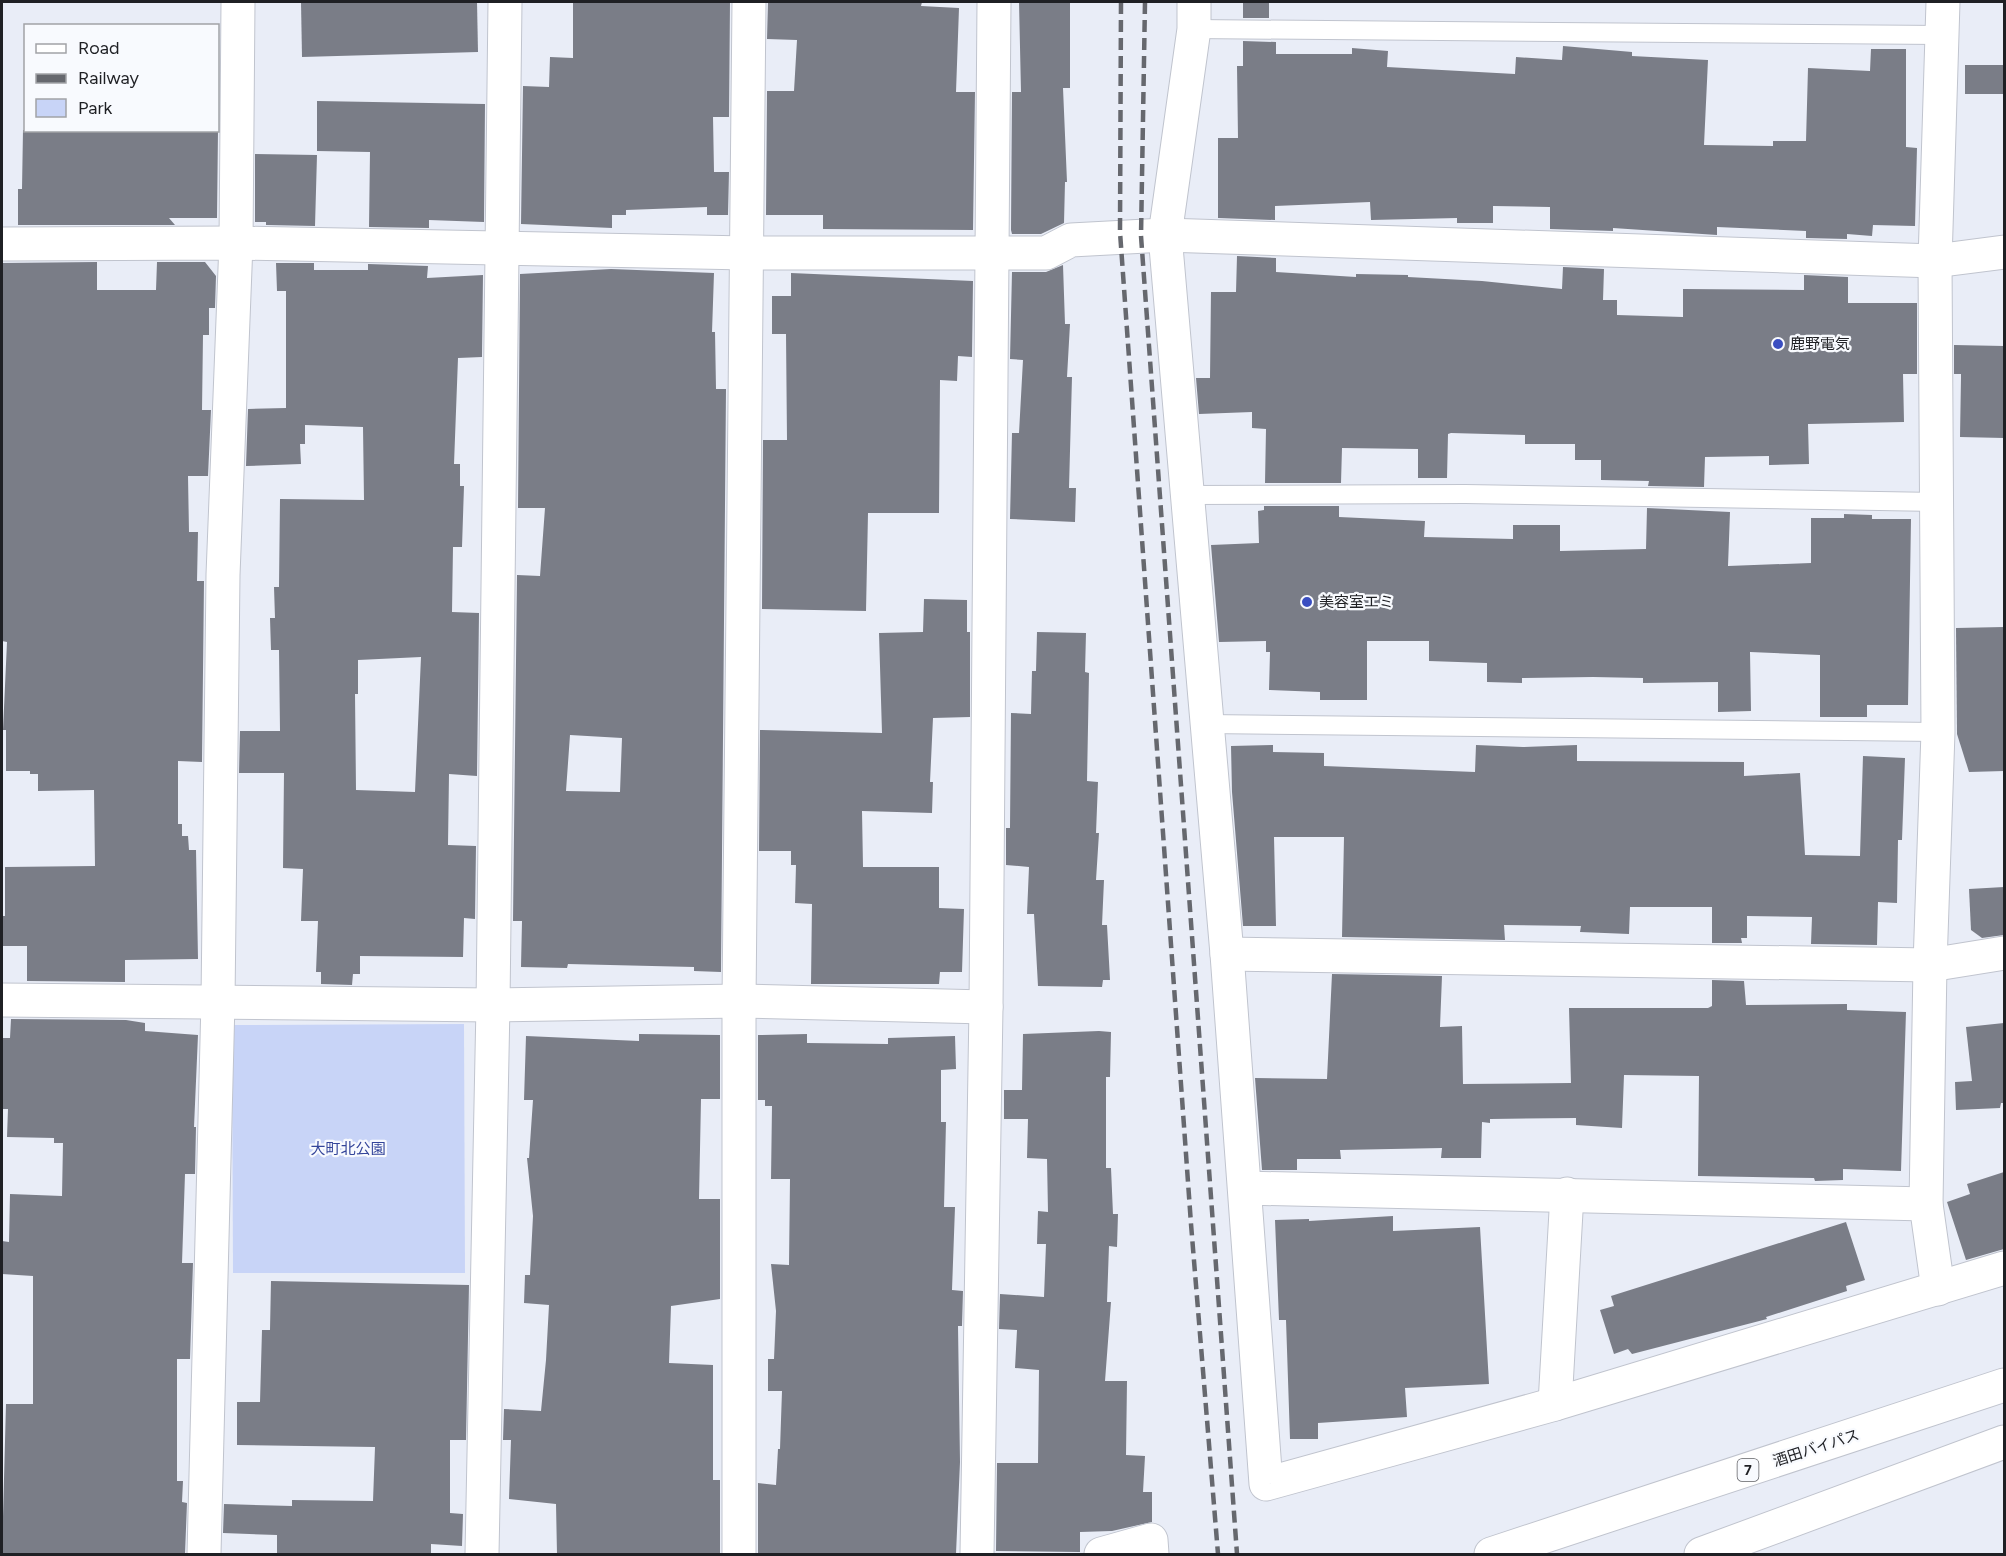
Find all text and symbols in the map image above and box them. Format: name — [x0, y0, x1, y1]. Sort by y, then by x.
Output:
legend — [24, 24, 219, 132]
text: Road — [78, 37, 119, 59]
text: Railway — [78, 67, 140, 89]
text: Park — [78, 97, 113, 119]
place label: 鹿野電気 — [1790, 335, 1850, 353]
marker: 鹿野電気 — [1771, 337, 1785, 351]
place label: 美容室エミ — [1319, 593, 1394, 611]
marker: 美容室エミ — [1300, 595, 1314, 609]
park label: 大町北公園 — [310, 1140, 386, 1158]
street label: 酒田バイパス — [1771, 1426, 1861, 1470]
road number: 7 — [1738, 1459, 1758, 1481]

